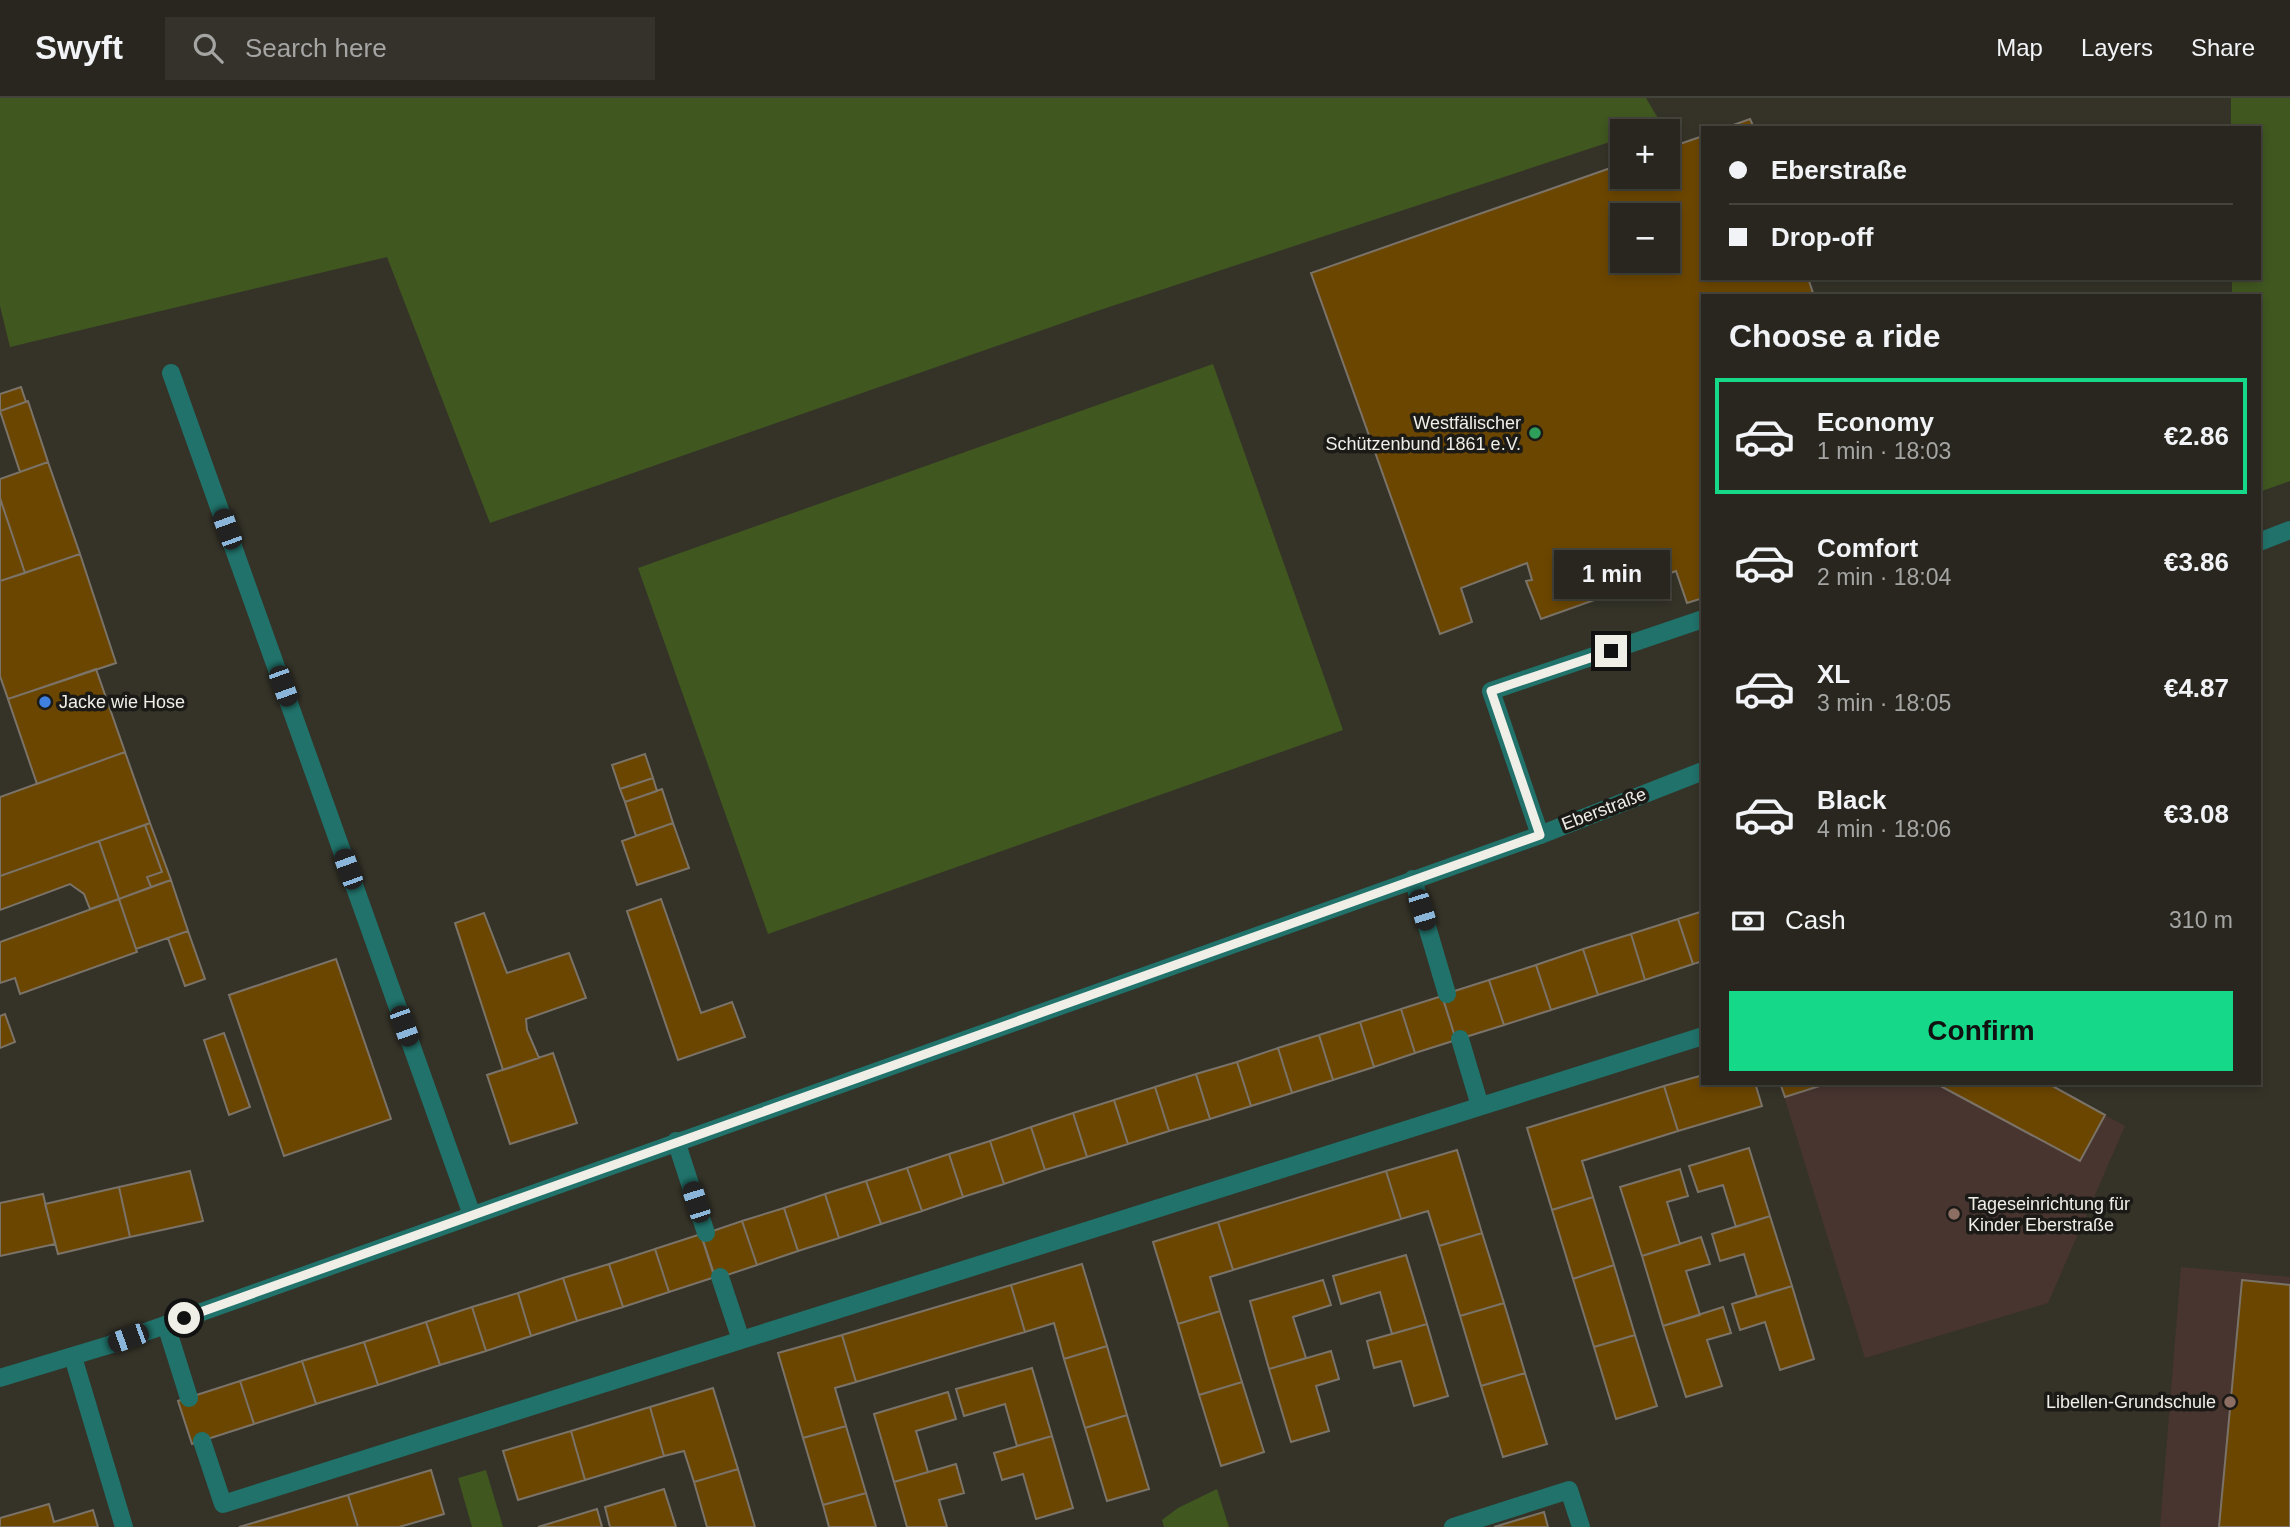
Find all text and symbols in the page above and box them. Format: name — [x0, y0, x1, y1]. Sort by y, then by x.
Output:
search box — [165, 17, 655, 80]
text: Swyft — [35, 29, 123, 66]
icon: search — [189, 29, 227, 67]
text: Search here — [245, 33, 387, 63]
text: Map — [1996, 34, 2043, 61]
text: Layers — [2081, 34, 2153, 61]
text: Share — [2191, 34, 2255, 61]
map controls — [1610, 119, 1680, 273]
button: + — [1610, 119, 1680, 189]
text: Eberstraße — [1771, 155, 1907, 185]
button: − — [1610, 203, 1680, 273]
text: Drop-off — [1771, 222, 1874, 252]
text: Choose a ride — [1729, 318, 1941, 354]
icon: car — [1733, 405, 1796, 468]
text: Economy — [1817, 407, 1934, 437]
place label: Westfälischer Schützenbund 1861 e.V. — [1325, 413, 1521, 454]
text: €2.86 — [2164, 421, 2229, 451]
marker: Westfälischer Schützenbund 1861 e.V. — [1527, 425, 1543, 441]
text: 1 min · 18:03 — [1817, 438, 1951, 464]
car — [210, 506, 245, 552]
icon: car — [1733, 531, 1796, 594]
text: Comfort — [1817, 533, 1918, 563]
text: €3.86 — [2164, 547, 2229, 577]
callout: 1 min — [1553, 550, 1669, 598]
text: 1 min — [1582, 561, 1642, 587]
text: 2 min · 18:04 — [1817, 564, 1951, 590]
route end — [1595, 635, 1627, 667]
icon: car — [1733, 657, 1796, 720]
text: XL — [1817, 659, 1850, 689]
car — [266, 663, 301, 709]
text: €4.87 — [2164, 673, 2229, 703]
text: 3 min · 18:05 — [1817, 690, 1951, 716]
place label: Jacke wie Hose — [59, 692, 185, 712]
marker: Jacke wie Hose — [37, 694, 53, 710]
icon: car — [1733, 783, 1796, 846]
street label: Eberstraße — [1559, 784, 1649, 834]
text: Black — [1817, 785, 1886, 815]
text: €3.08 — [2164, 799, 2229, 829]
text: 4 min · 18:06 — [1817, 816, 1951, 842]
car — [331, 846, 366, 892]
car — [1406, 887, 1439, 933]
icon: cash — [1729, 902, 1767, 940]
text: Cash — [1785, 905, 1846, 935]
text: 310 m — [2169, 907, 2233, 933]
button: Confirm — [1729, 991, 2233, 1071]
car — [387, 1003, 422, 1049]
car — [680, 1179, 713, 1225]
place label: Tageseinrichtung für Kinder Eberstraße — [1968, 1194, 2130, 1235]
marker: Tageseinrichtung für Kinder Eberstraße — [1946, 1206, 1962, 1222]
route start — [168, 1302, 200, 1334]
car — [105, 1321, 152, 1355]
place label: Libellen-Grundschule — [2046, 1392, 2216, 1412]
marker: Libellen-Grundschule — [2222, 1394, 2238, 1410]

